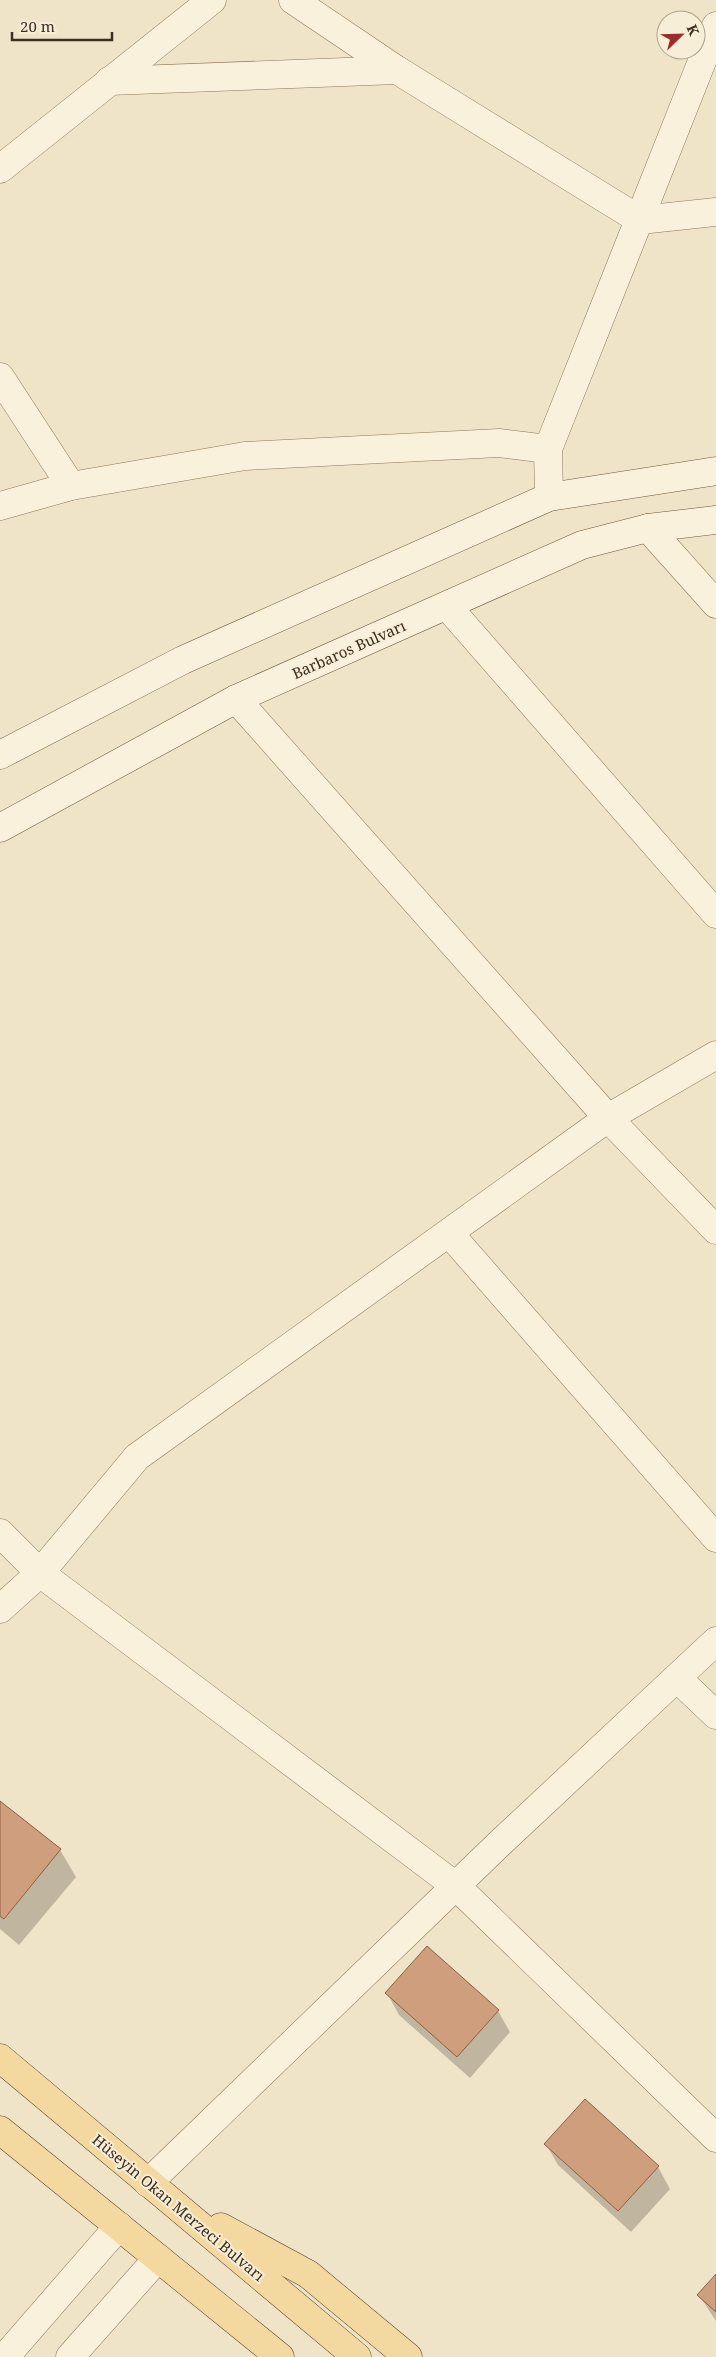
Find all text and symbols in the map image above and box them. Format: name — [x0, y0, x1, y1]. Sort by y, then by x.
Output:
scale bar — [12, 10, 112, 42]
north arrow — [656, 10, 706, 60]
text: 20 m — [20, 16, 55, 36]
text: K — [683, 21, 704, 39]
street label: Barbaros Bulvarı — [289, 615, 409, 683]
street label: Hüseyin Okan Merzeci Bulvarı — [88, 2129, 269, 2285]

